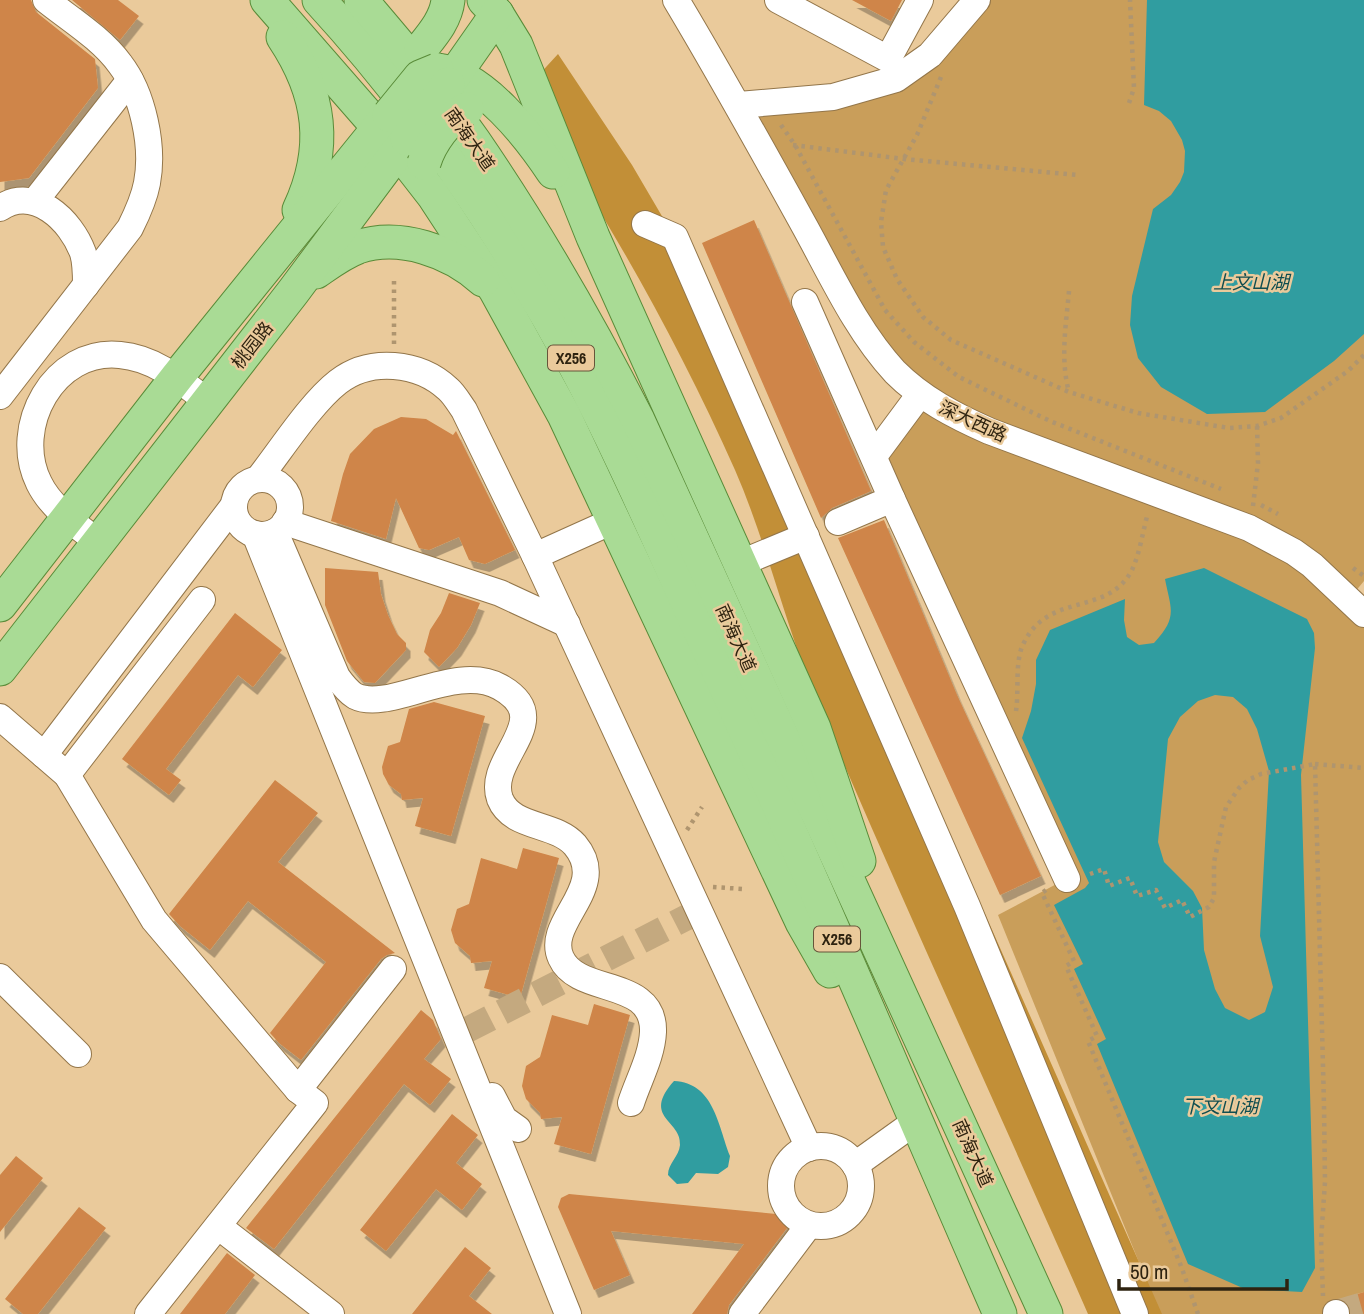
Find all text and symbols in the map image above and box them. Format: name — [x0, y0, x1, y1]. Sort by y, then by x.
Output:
street label: 南海大道 — [439, 102, 501, 176]
water label: 上文山湖 — [1213, 269, 1292, 295]
street label: 桃园路 — [226, 316, 278, 374]
road number: X256 — [548, 346, 594, 370]
street label: 深大西路 — [935, 394, 1011, 448]
street label: 南海大道 — [710, 600, 762, 676]
road number: X256 — [814, 926, 860, 951]
water label: 下文山湖 — [1182, 1093, 1261, 1119]
street label: 南海大道 — [947, 1115, 999, 1191]
scale bar — [1119, 1248, 1287, 1292]
text: 50 m — [1130, 1257, 1168, 1286]

